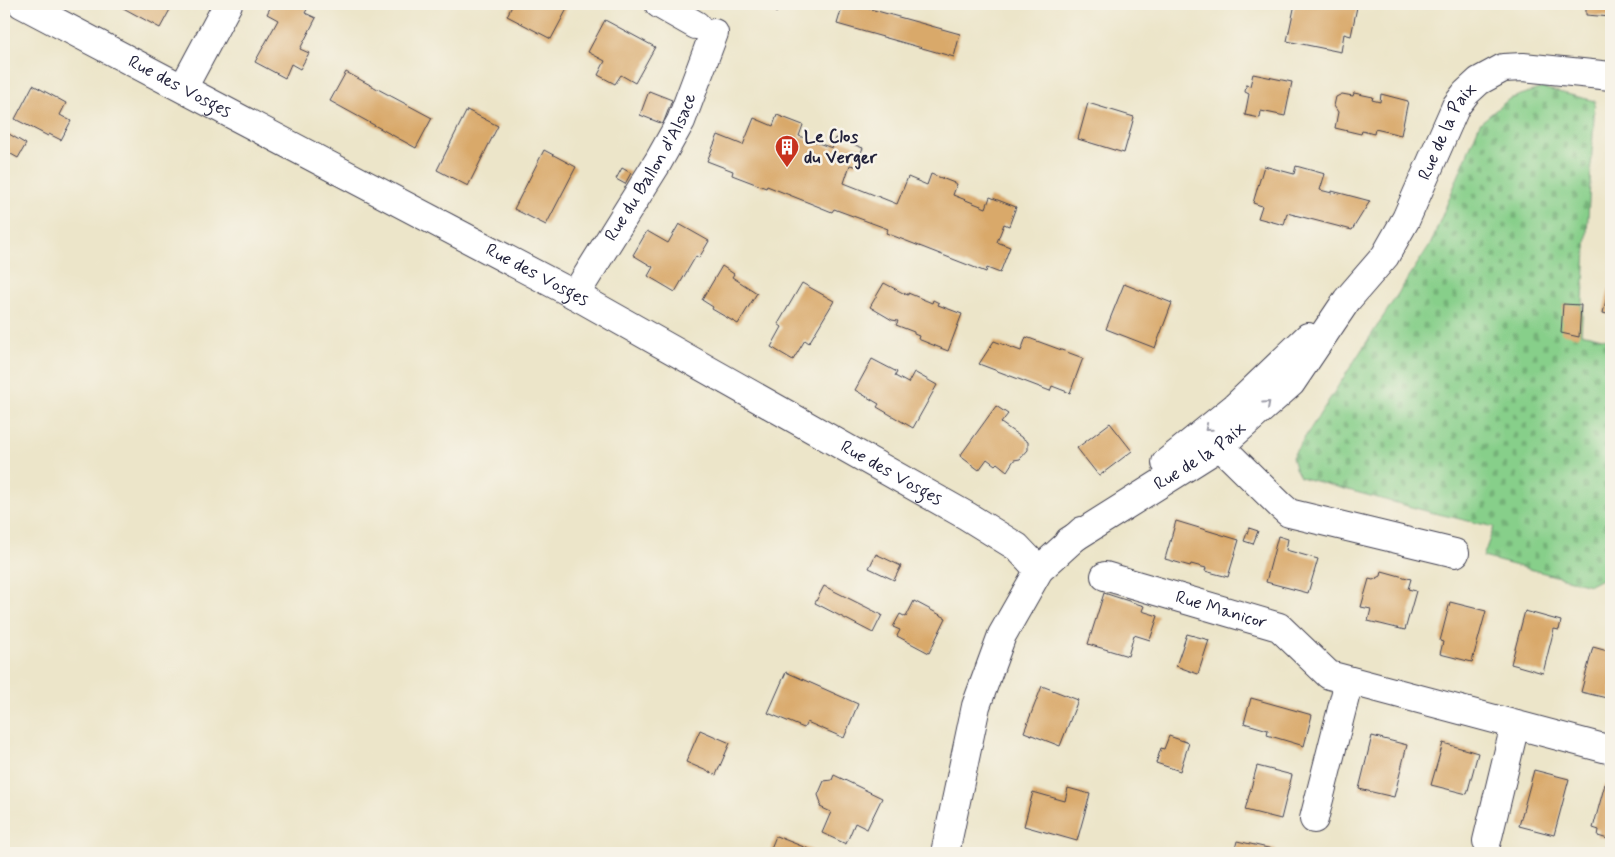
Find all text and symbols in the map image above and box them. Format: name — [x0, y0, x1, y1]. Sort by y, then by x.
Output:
street label: Rue des Vosges — [124, 50, 235, 124]
street label: Rue de la Paix — [1413, 77, 1482, 184]
street label: Rue du Ballon d'Alsace — [599, 90, 702, 246]
place label: Le Clos du Verger — [804, 125, 878, 170]
building icon: Le Clos du Verger — [774, 134, 800, 168]
street label: Rue des Vosges — [481, 238, 593, 312]
one-way arrow — [1261, 401, 1270, 410]
street label: Rue de la Paix — [1149, 416, 1251, 497]
one-way arrow — [1205, 422, 1214, 431]
street label: Rue des Vosges — [836, 435, 947, 512]
street label: Rue Manicor — [1172, 585, 1270, 635]

